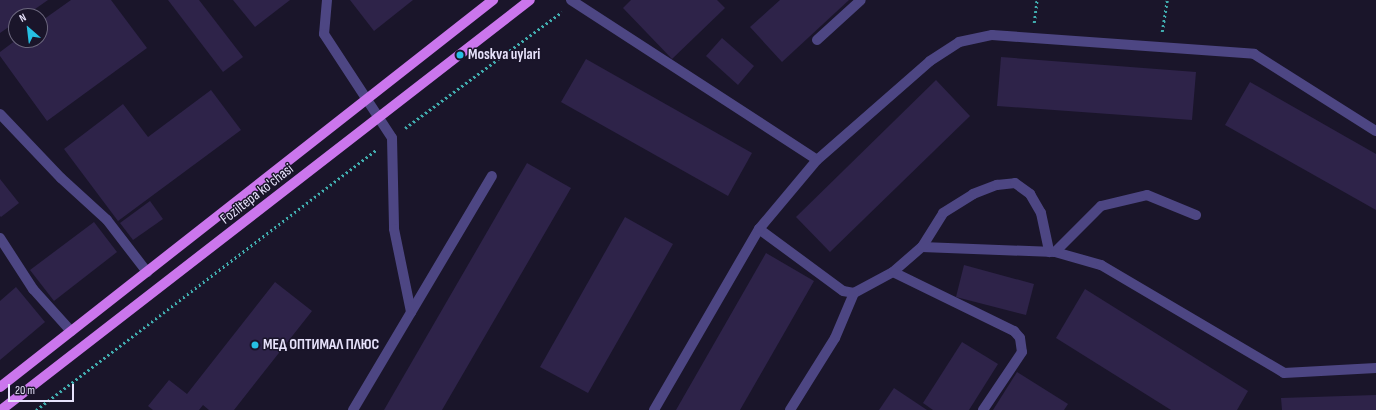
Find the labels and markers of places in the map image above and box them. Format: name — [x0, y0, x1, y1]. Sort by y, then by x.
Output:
place label: Moskva uylari — [468, 46, 540, 64]
marker: Moskva uylari — [455, 50, 465, 60]
place label: МЕД ОПТИМАЛ ПЛЮС — [263, 336, 379, 354]
marker: МЕД ОПТИМАЛ ПЛЮС — [250, 340, 260, 350]

